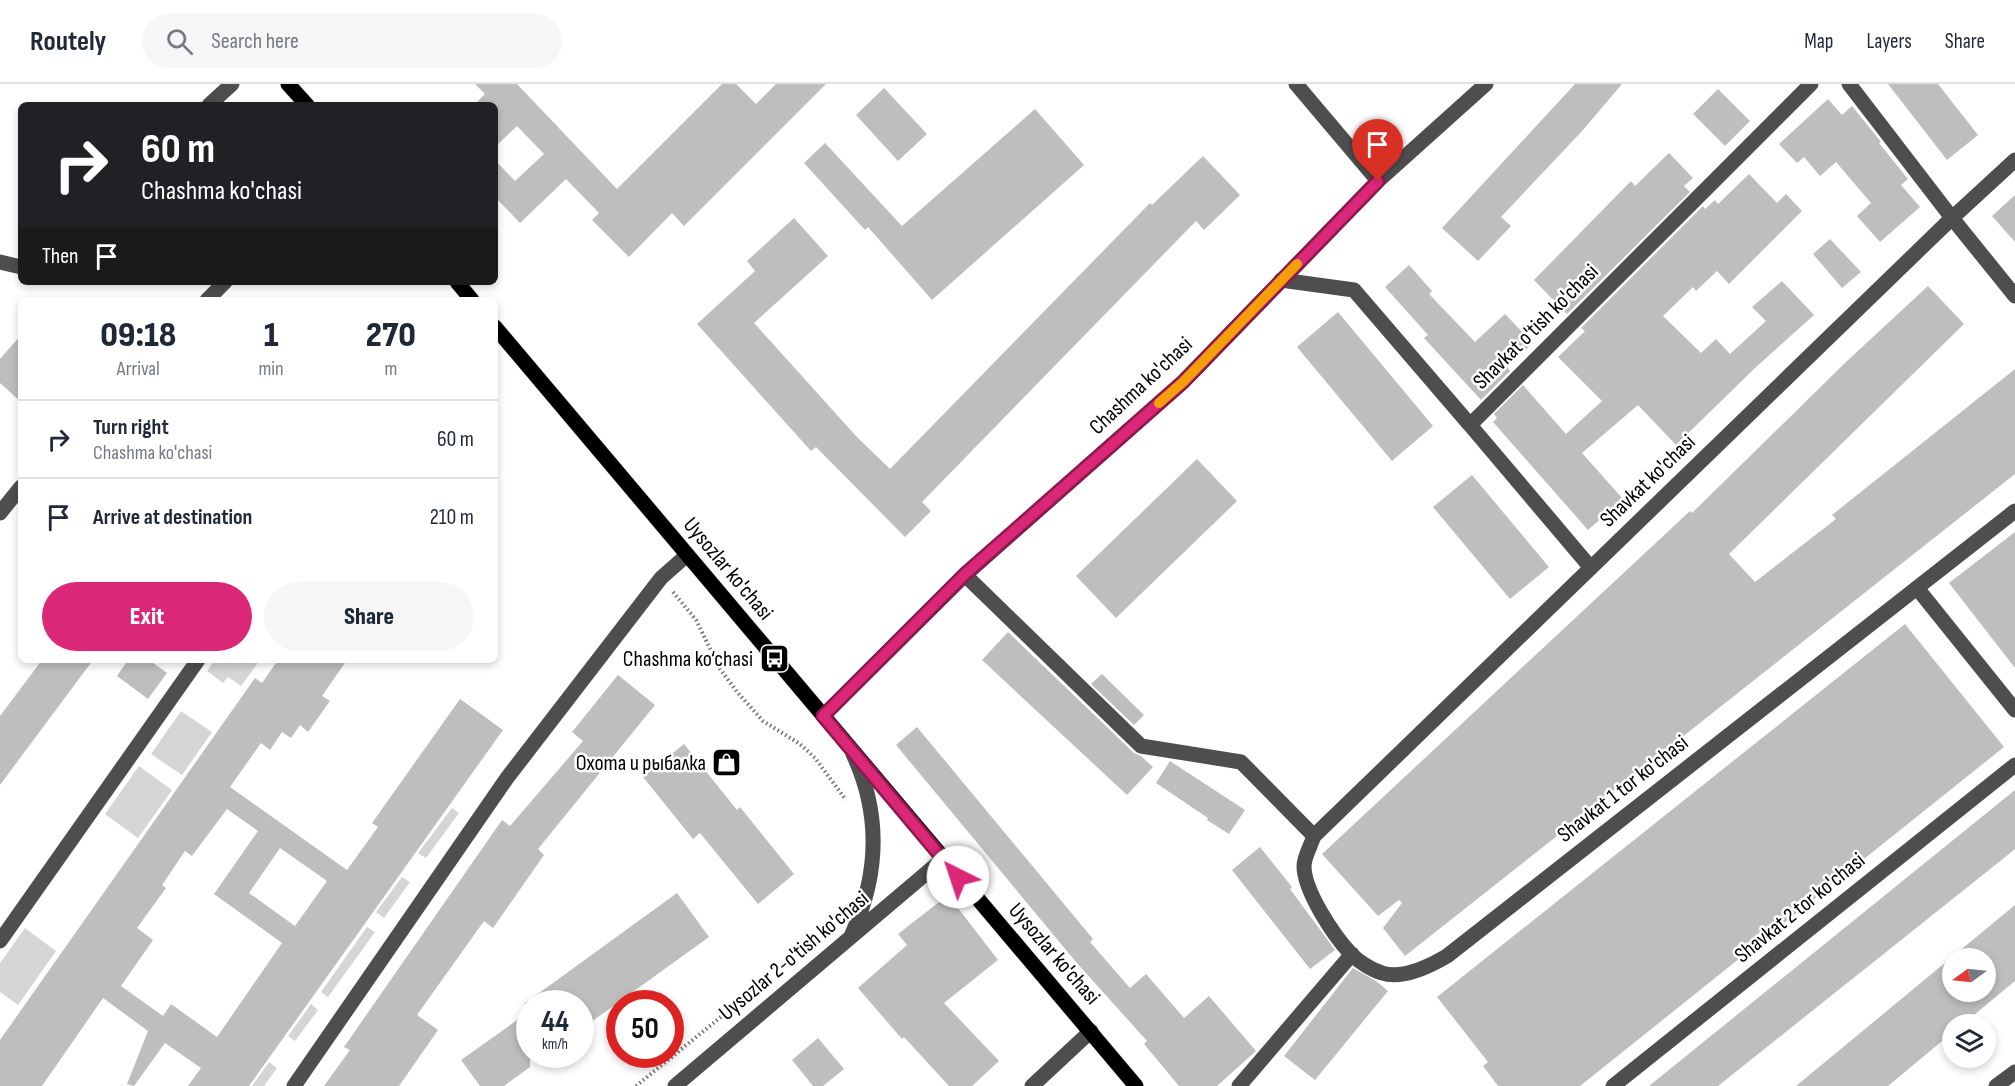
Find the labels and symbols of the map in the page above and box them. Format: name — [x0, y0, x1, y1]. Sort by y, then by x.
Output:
pin — [1352, 119, 1403, 181]
street label: Shavkat o'tish ko'chasi — [1468, 259, 1604, 395]
street label: Chashma ko'chasi — [1084, 331, 1198, 441]
street label: Shavkat ko'chasi — [1595, 429, 1701, 533]
street label: Uysozlar ko'chasi — [677, 512, 779, 626]
bus stop icon: Chashma ko‘chasi — [758, 643, 790, 675]
place label: Chashma ko‘chasi — [623, 646, 753, 673]
street label: Shavkat 1 tor ko'chasi — [1552, 730, 1694, 848]
shop icon: Охота и рыбалка — [711, 747, 743, 779]
place label: Охота и рыбалка — [576, 750, 706, 777]
position arrow — [926, 845, 990, 909]
street label: Shavkat 2 tor ko'chasi — [1729, 847, 1871, 969]
street label: Uysozlar 2-o'tish ko'chasi — [714, 885, 874, 1027]
street label: Uysozlar ko'chasi — [1003, 898, 1105, 1010]
north arrow — [1942, 948, 1996, 1002]
speed limit sign: 50 — [606, 990, 684, 1068]

